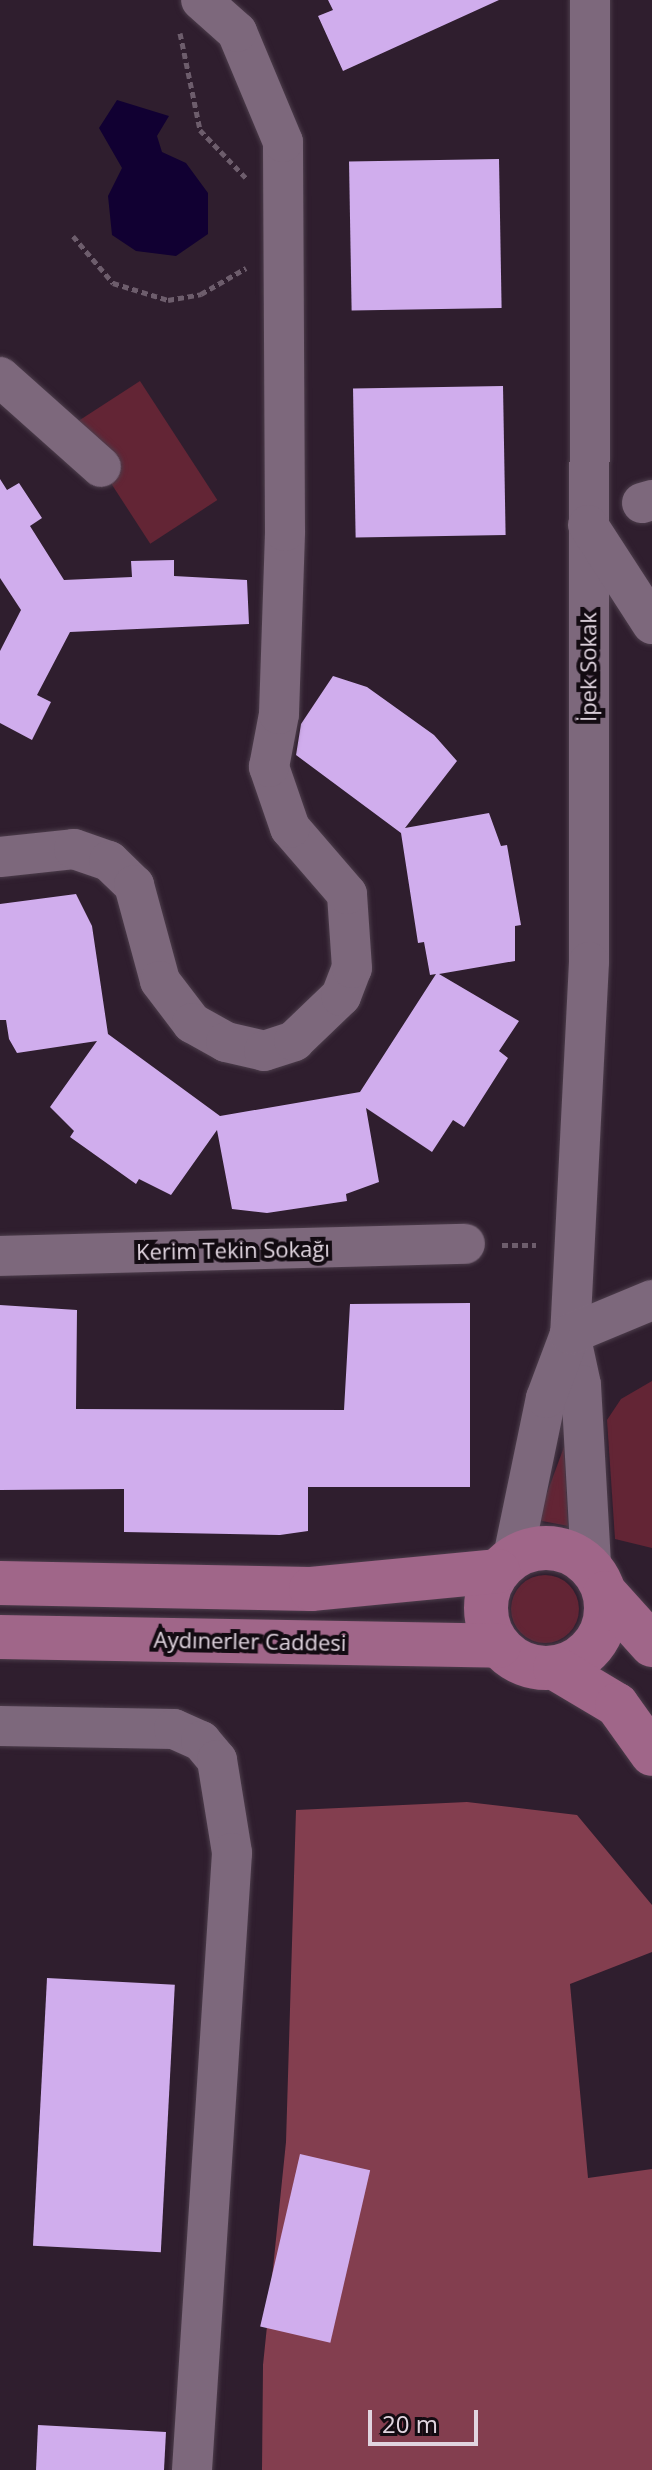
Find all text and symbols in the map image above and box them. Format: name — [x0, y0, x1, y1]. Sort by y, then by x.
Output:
street label: İpek Sokak — [575, 612, 601, 722]
street label: Kerim Tekin Sokağı — [136, 1235, 330, 1265]
street label: Aydınerler Caddesi — [153, 1626, 347, 1656]
scale bar — [372, 2394, 482, 2444]
text: 20 m — [382, 2407, 438, 2440]

